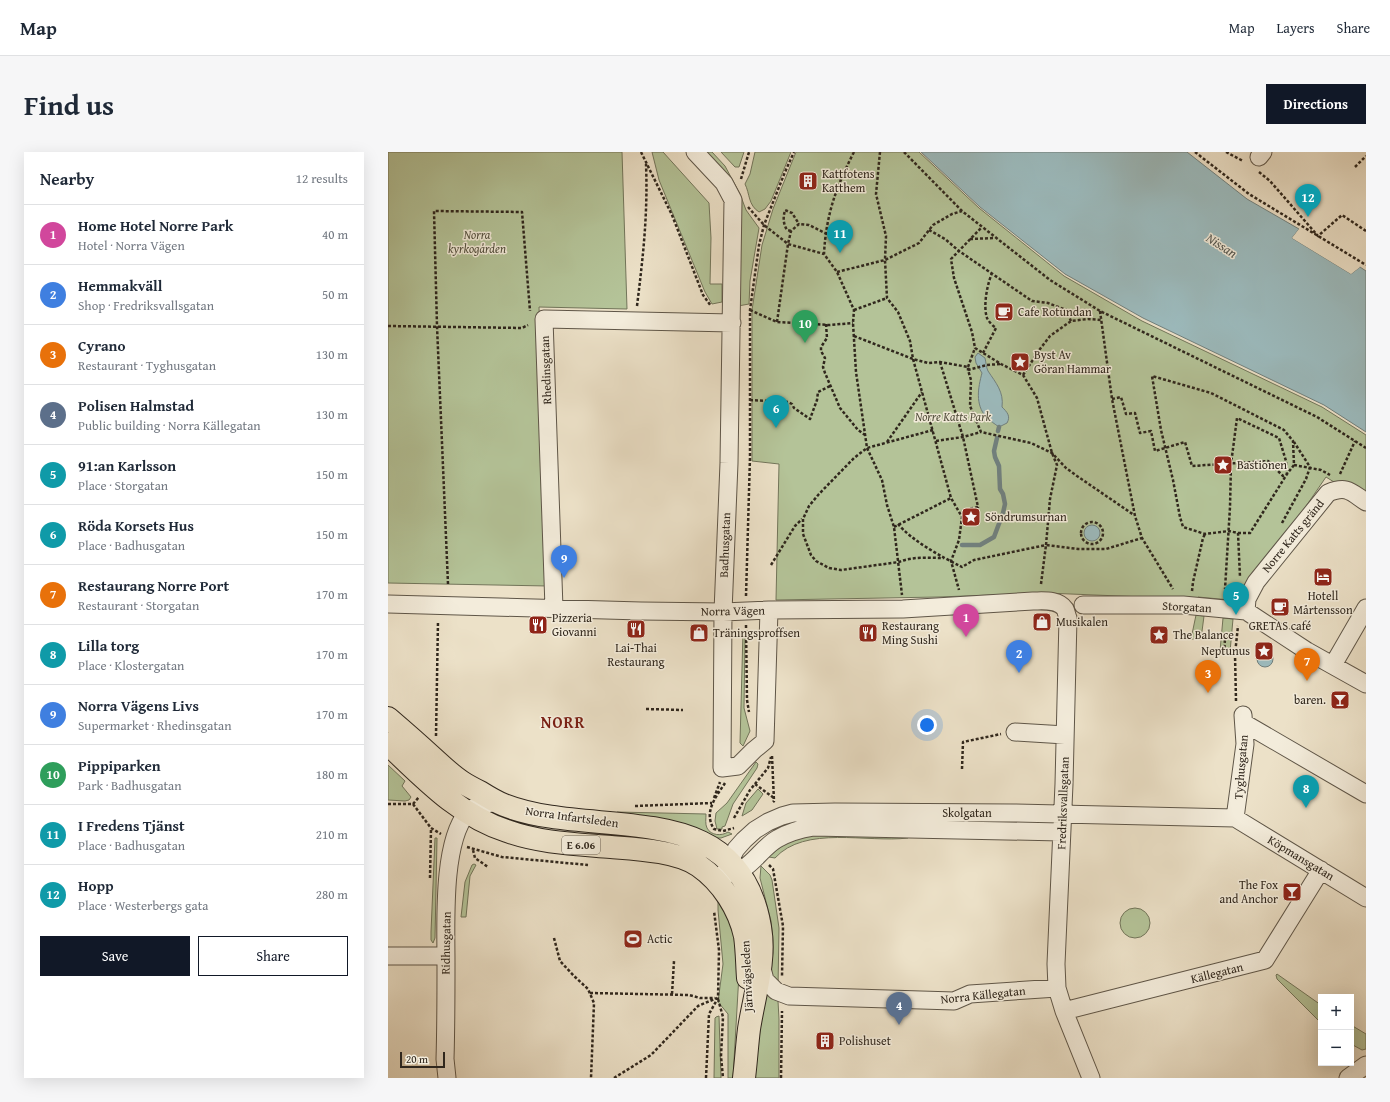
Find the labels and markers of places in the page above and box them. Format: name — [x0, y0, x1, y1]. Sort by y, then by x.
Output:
place label: Kattfotens Katthem — [822, 165, 875, 196]
building icon: Kattfotens Katthem — [797, 170, 819, 192]
pin: 12 — [1295, 184, 1321, 217]
pin: 11 — [827, 220, 853, 253]
cafe icon: Cafe Rotundan — [993, 301, 1015, 323]
place label: Cafe Rotundan — [1018, 303, 1092, 320]
pin: 10 — [792, 310, 818, 343]
place label: Byst Av Göran Hammar — [1034, 346, 1111, 377]
place icon: Byst Av Göran Hammar — [1009, 351, 1031, 373]
pin: 6 — [763, 395, 789, 428]
place icon: Bastionen — [1212, 454, 1234, 476]
place label: Bastionen — [1237, 456, 1287, 473]
place icon: Söndrumsurnan — [960, 506, 982, 528]
place label: Söndrumsurnan — [985, 508, 1067, 525]
pin: 9 — [551, 545, 577, 578]
hotel icon: Hotell Mårtensson — [1312, 566, 1334, 588]
pin: 5 — [1223, 582, 1249, 615]
place label: Hotell Mårtensson — [1293, 587, 1353, 618]
cafe icon: GRETAS café — [1269, 596, 1291, 618]
pin: 1 — [953, 604, 979, 637]
place label: Pizzeria Giovanni — [552, 609, 597, 640]
shop icon: Musikalen — [1031, 611, 1053, 633]
place label: Musikalen — [1056, 613, 1108, 630]
restaurant icon: Pizzeria Giovanni — [527, 614, 549, 636]
place label: Restaurang Ming Sushi — [882, 617, 939, 648]
place label: GRETAS café — [1249, 617, 1312, 634]
restaurant icon: Lai-Thai Restaurang — [625, 618, 647, 640]
shop icon: Träningsproffsen — [688, 622, 710, 644]
restaurant icon: Restaurang Ming Sushi — [857, 622, 879, 644]
place label: Träningsproffsen — [713, 624, 800, 641]
place icon: The Balance — [1148, 624, 1170, 646]
place label: The Balance — [1173, 626, 1234, 643]
place label: Lai-Thai Restaurang — [608, 639, 664, 670]
pin: 2 — [1006, 640, 1032, 673]
place icon: Neptunus — [1253, 640, 1275, 662]
place label: Neptunus — [1201, 642, 1250, 659]
pin: 7 — [1294, 648, 1320, 681]
pin: 3 — [1195, 660, 1221, 693]
bar icon: baren. — [1329, 689, 1351, 711]
place label: baren. — [1294, 691, 1326, 708]
pin: 8 — [1293, 775, 1319, 808]
place label: The Fox and Anchor — [1220, 876, 1279, 907]
bar icon: The Fox and Anchor — [1281, 881, 1303, 903]
sports icon: Actic — [622, 928, 644, 950]
place label: Actic — [647, 930, 673, 947]
pin: 4 — [886, 992, 912, 1025]
building icon: Polishuset — [814, 1030, 836, 1052]
place label: Polishuset — [839, 1032, 892, 1049]

